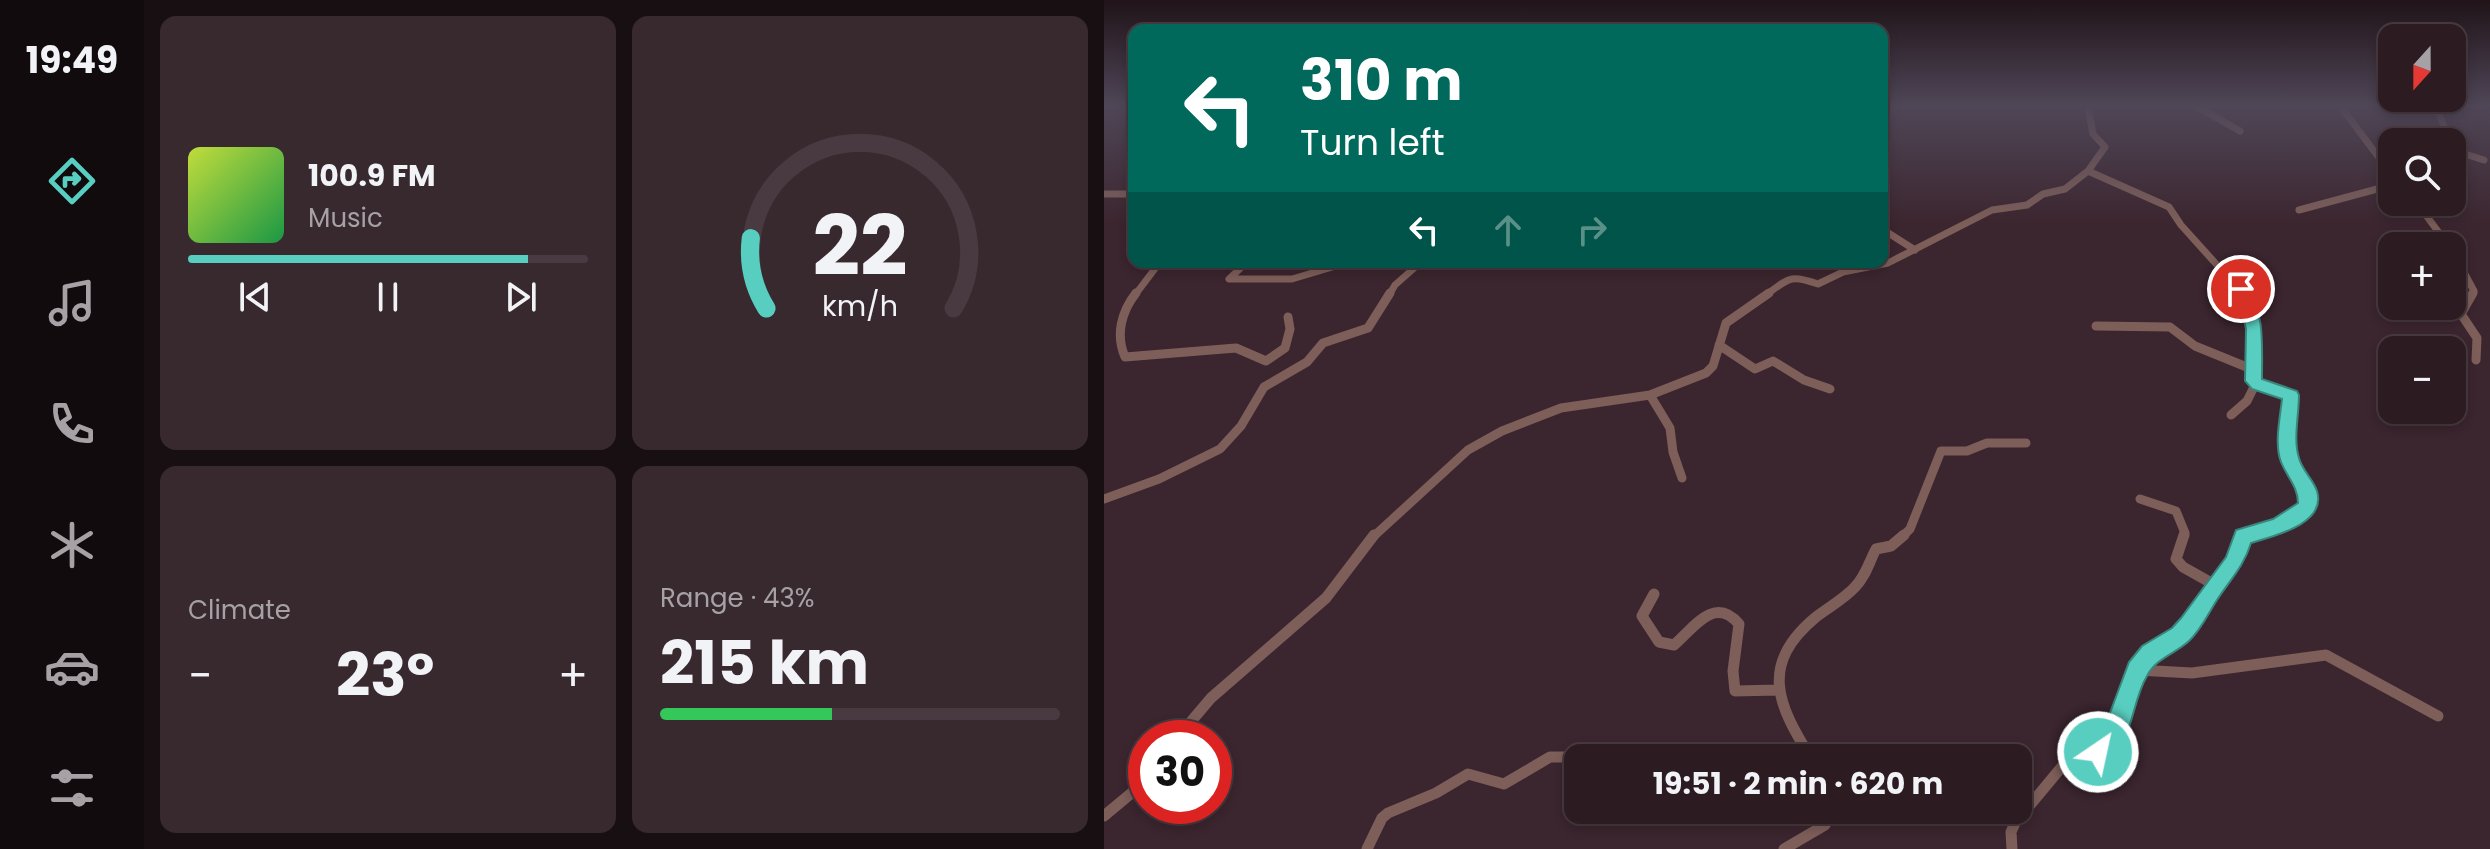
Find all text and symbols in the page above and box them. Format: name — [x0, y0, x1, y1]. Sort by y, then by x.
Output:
north arrow — [2378, 24, 2466, 112]
map controls — [2378, 24, 2466, 424]
text: 19:49 — [26, 35, 118, 86]
text: 310 m — [1300, 41, 1463, 120]
icon: left — [1168, 56, 1272, 160]
text: Turn left — [1300, 117, 1445, 168]
button: search — [2378, 128, 2466, 216]
icon: directions — [44, 153, 100, 209]
text: 100.9 FM — [308, 154, 436, 197]
text: 22 — [812, 188, 908, 304]
text: Music — [308, 200, 383, 236]
icon: left — [1402, 208, 1446, 252]
icon: ahead — [1486, 208, 1530, 252]
icon: right — [1570, 208, 1614, 252]
button: + — [2378, 232, 2466, 320]
pin — [2207, 255, 2275, 323]
icon: arrive — [2219, 267, 2263, 311]
icon: music — [44, 275, 100, 331]
icon: previous — [233, 275, 277, 319]
icon: pause — [366, 275, 410, 319]
icon: next — [499, 275, 543, 319]
text: km/h — [822, 286, 898, 326]
button: − — [2378, 336, 2466, 424]
icon: phone — [44, 396, 100, 452]
icon: climate — [44, 517, 100, 573]
text: Range · 43% — [660, 580, 815, 616]
text: Climate — [188, 592, 291, 628]
text: 215 km — [660, 621, 869, 705]
text: 23° — [336, 633, 434, 717]
icon: car — [44, 639, 100, 695]
text: − — [188, 645, 212, 706]
text: + — [558, 645, 588, 706]
position arrow — [2056, 710, 2140, 794]
speed limit sign: 30 — [1128, 720, 1232, 824]
icon: filters — [44, 760, 100, 816]
text: 19:51 · 2 min · 620 m — [1653, 762, 1943, 805]

